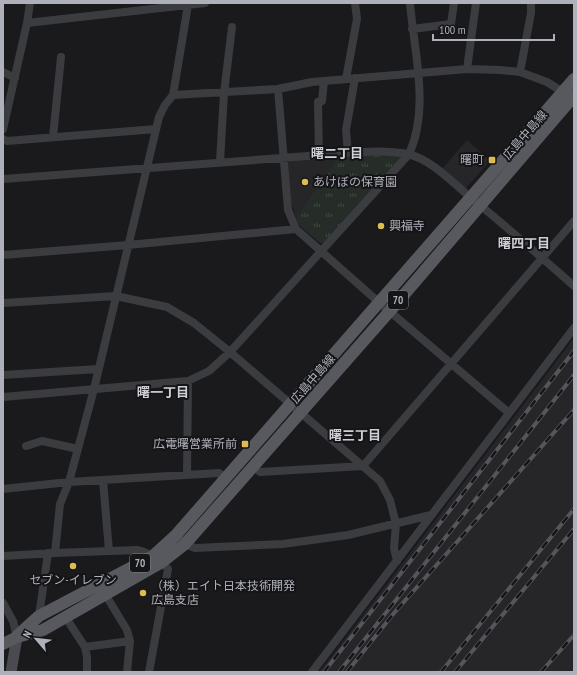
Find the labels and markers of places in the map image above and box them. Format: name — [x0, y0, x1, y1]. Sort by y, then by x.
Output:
place label: 曙町 — [460, 152, 484, 167]
marker: 曙町 — [487, 155, 497, 165]
place label: あけぼの保育園 — [313, 174, 397, 189]
marker: あけぼの保育園 — [300, 177, 310, 187]
place label: 興福寺 — [389, 218, 425, 233]
marker: 興福寺 — [376, 221, 386, 231]
place label: 広電曙営業所前 — [153, 436, 237, 451]
marker: 広電曙営業所前 — [240, 439, 250, 449]
marker: セブン-イレブン — [68, 561, 78, 571]
place label: セブン-イレブン — [29, 572, 117, 587]
place label: （株）エイト日本技術開発 広島支店 — [151, 578, 295, 607]
marker: （株）エイト日本技術開発 広島支店 — [138, 588, 148, 598]

